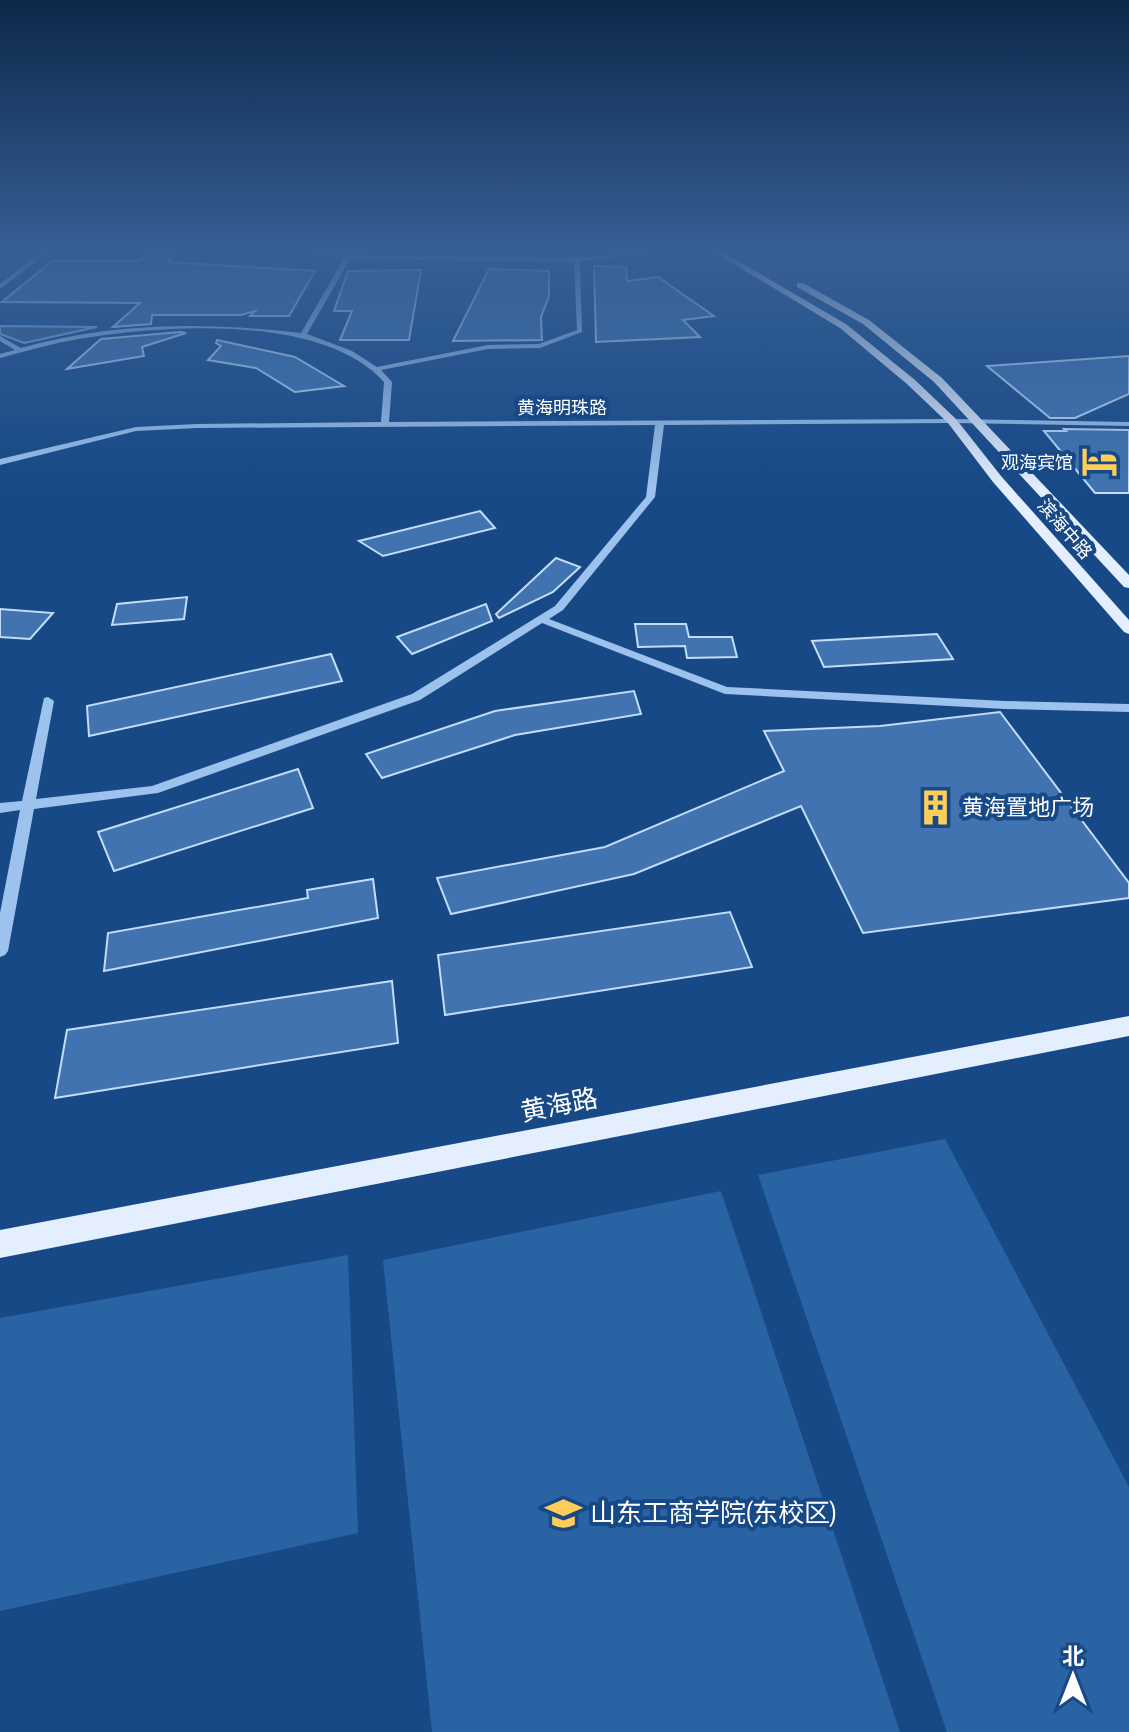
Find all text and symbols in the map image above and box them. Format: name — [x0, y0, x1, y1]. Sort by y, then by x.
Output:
street label: 黄海明珠路 — [517, 397, 607, 418]
hotel icon: 观海宾馆 — [1080, 443, 1118, 481]
place label: 观海宾馆 — [1001, 452, 1073, 473]
street label: 滨海中路 — [1033, 495, 1097, 563]
building icon: 黄海置地广场 — [917, 788, 955, 826]
place label: 黄海置地广场 — [962, 794, 1094, 820]
street label: 黄海路 — [518, 1083, 600, 1127]
school or university icon: 山东工商学院(东校区) — [545, 1494, 583, 1532]
place label: 山东工商学院(东校区) — [590, 1498, 836, 1528]
north arrow — [1033, 1636, 1113, 1716]
text: 北 — [1062, 1643, 1084, 1669]

